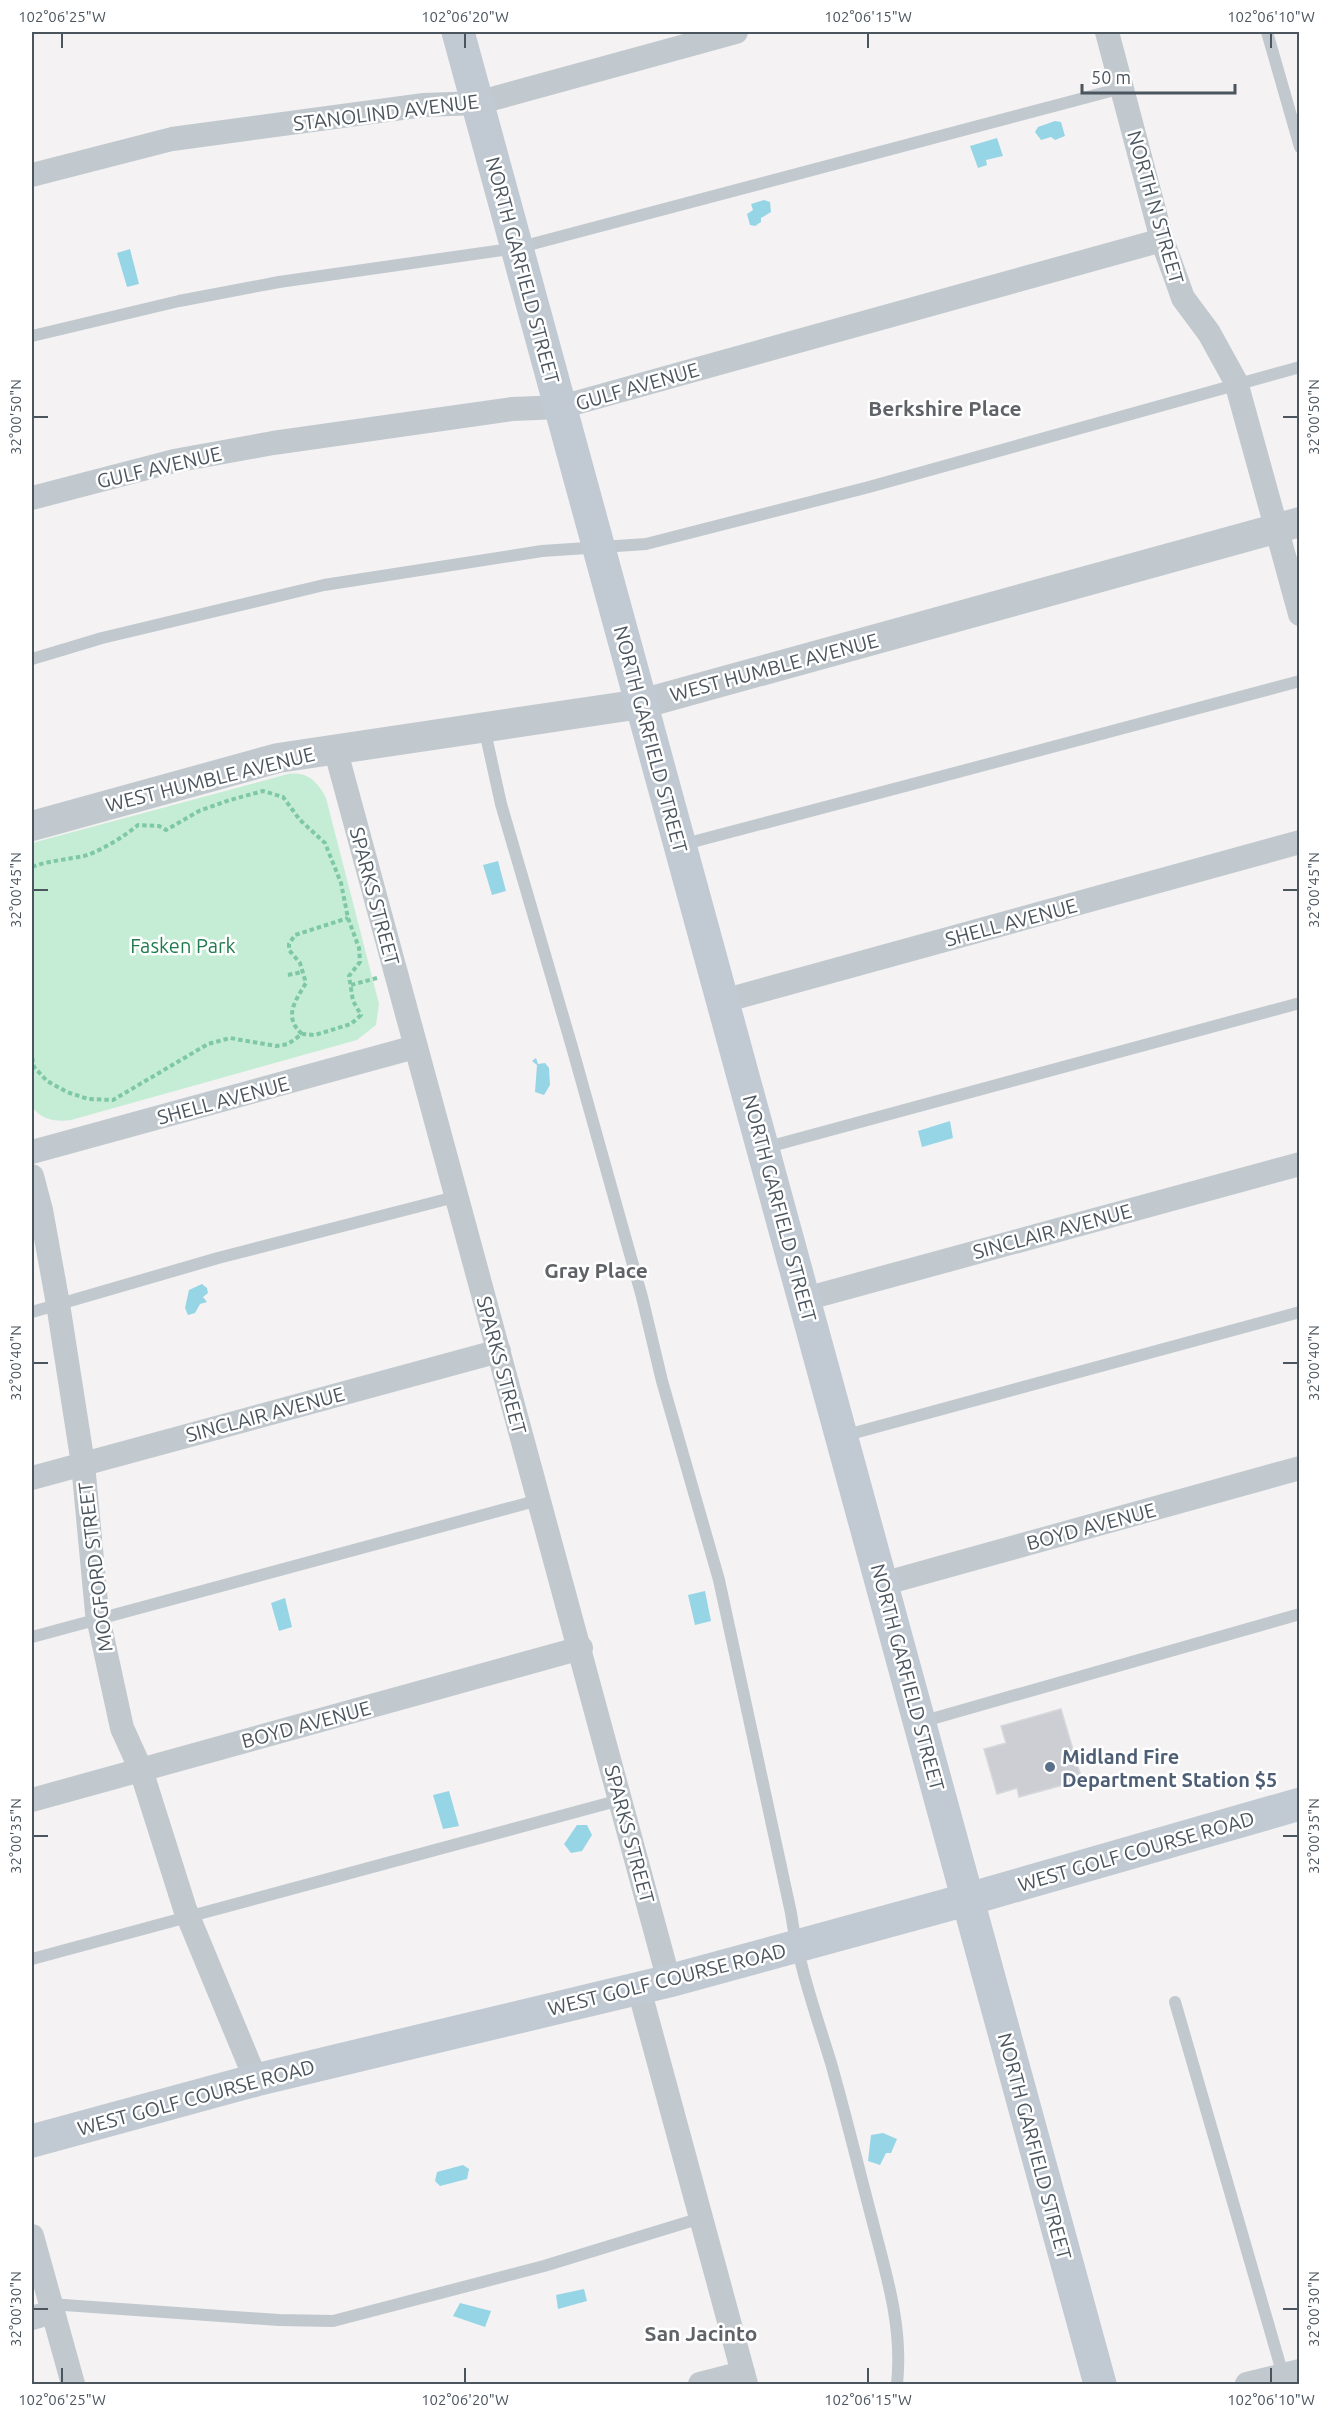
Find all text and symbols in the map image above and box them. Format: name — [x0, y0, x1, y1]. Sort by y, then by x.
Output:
text: 102°06'25"W — [18, 8, 106, 25]
text: 102°06'20"W — [421, 8, 509, 25]
text: 102°06'15"W — [824, 8, 912, 25]
text: 102°06'10"W — [1227, 8, 1315, 25]
scale bar — [1082, 57, 1235, 95]
text: 50 m — [1091, 67, 1131, 87]
street label: STANOLIND AVENUE — [292, 89, 480, 135]
street label: NORTH N STREET — [1123, 128, 1189, 286]
street label: NORTH GARFIELD STREET — [482, 154, 564, 386]
street label: GULF AVENUE — [573, 357, 701, 415]
text: 32°00'50"N — [7, 379, 24, 455]
text: 32°00'50"N — [1305, 379, 1322, 455]
district label: Berkshire Place — [868, 396, 1022, 420]
street label: GULF AVENUE — [94, 441, 224, 493]
street label: NORTH GARFIELD STREET — [610, 623, 692, 855]
street label: WEST HUMBLE AVENUE — [667, 628, 881, 706]
street label: WEST HUMBLE AVENUE — [103, 742, 317, 816]
street label: SPARKS STREET — [346, 824, 404, 968]
text: 32°00'45"N — [7, 852, 24, 928]
text: 32°00'45"N — [1305, 852, 1322, 928]
street label: SHELL AVENUE — [943, 893, 1079, 951]
park label: Fasken Park — [130, 934, 236, 957]
street label: SHELL AVENUE — [155, 1071, 291, 1129]
street label: NORTH GARFIELD STREET — [739, 1092, 821, 1324]
street label: SINCLAIR AVENUE — [970, 1199, 1134, 1263]
district label: Gray Place — [544, 1258, 648, 1282]
street label: SPARKS STREET — [473, 1293, 531, 1437]
text: 32°00'40"N — [7, 1325, 24, 1401]
text: 32°00'40"N — [1305, 1325, 1322, 1401]
street label: SINCLAIR AVENUE — [183, 1382, 347, 1446]
street label: MOGFORD STREET — [73, 1481, 117, 1653]
street label: BOYD AVENUE — [1024, 1498, 1158, 1554]
street label: NORTH GARFIELD STREET — [867, 1561, 949, 1793]
street label: BOYD AVENUE — [239, 1696, 373, 1752]
place label: Midland Fire Department Station $5 — [1062, 1745, 1277, 1791]
marker: Midland Fire Department Station $5 — [1043, 1760, 1057, 1774]
street label: SPARKS STREET — [601, 1762, 659, 1906]
text: 32°00'35"N — [7, 1798, 24, 1874]
text: 32°00'35"N — [1305, 1798, 1322, 1874]
street label: WEST GOLF COURSE ROAD — [1015, 1806, 1257, 1896]
street label: WEST GOLF COURSE ROAD — [545, 1938, 789, 2020]
street label: NORTH GARFIELD STREET — [994, 2030, 1076, 2262]
street label: WEST GOLF COURSE ROAD — [75, 2054, 317, 2140]
text: 32°00'30"N — [7, 2271, 24, 2347]
text: 32°00'30"N — [1305, 2271, 1322, 2347]
district label: San Jacinto — [645, 2321, 757, 2345]
text: 102°06'25"W — [18, 2391, 106, 2408]
text: 102°06'20"W — [421, 2391, 509, 2408]
text: 102°06'15"W — [824, 2391, 912, 2408]
text: 102°06'10"W — [1227, 2391, 1315, 2408]

